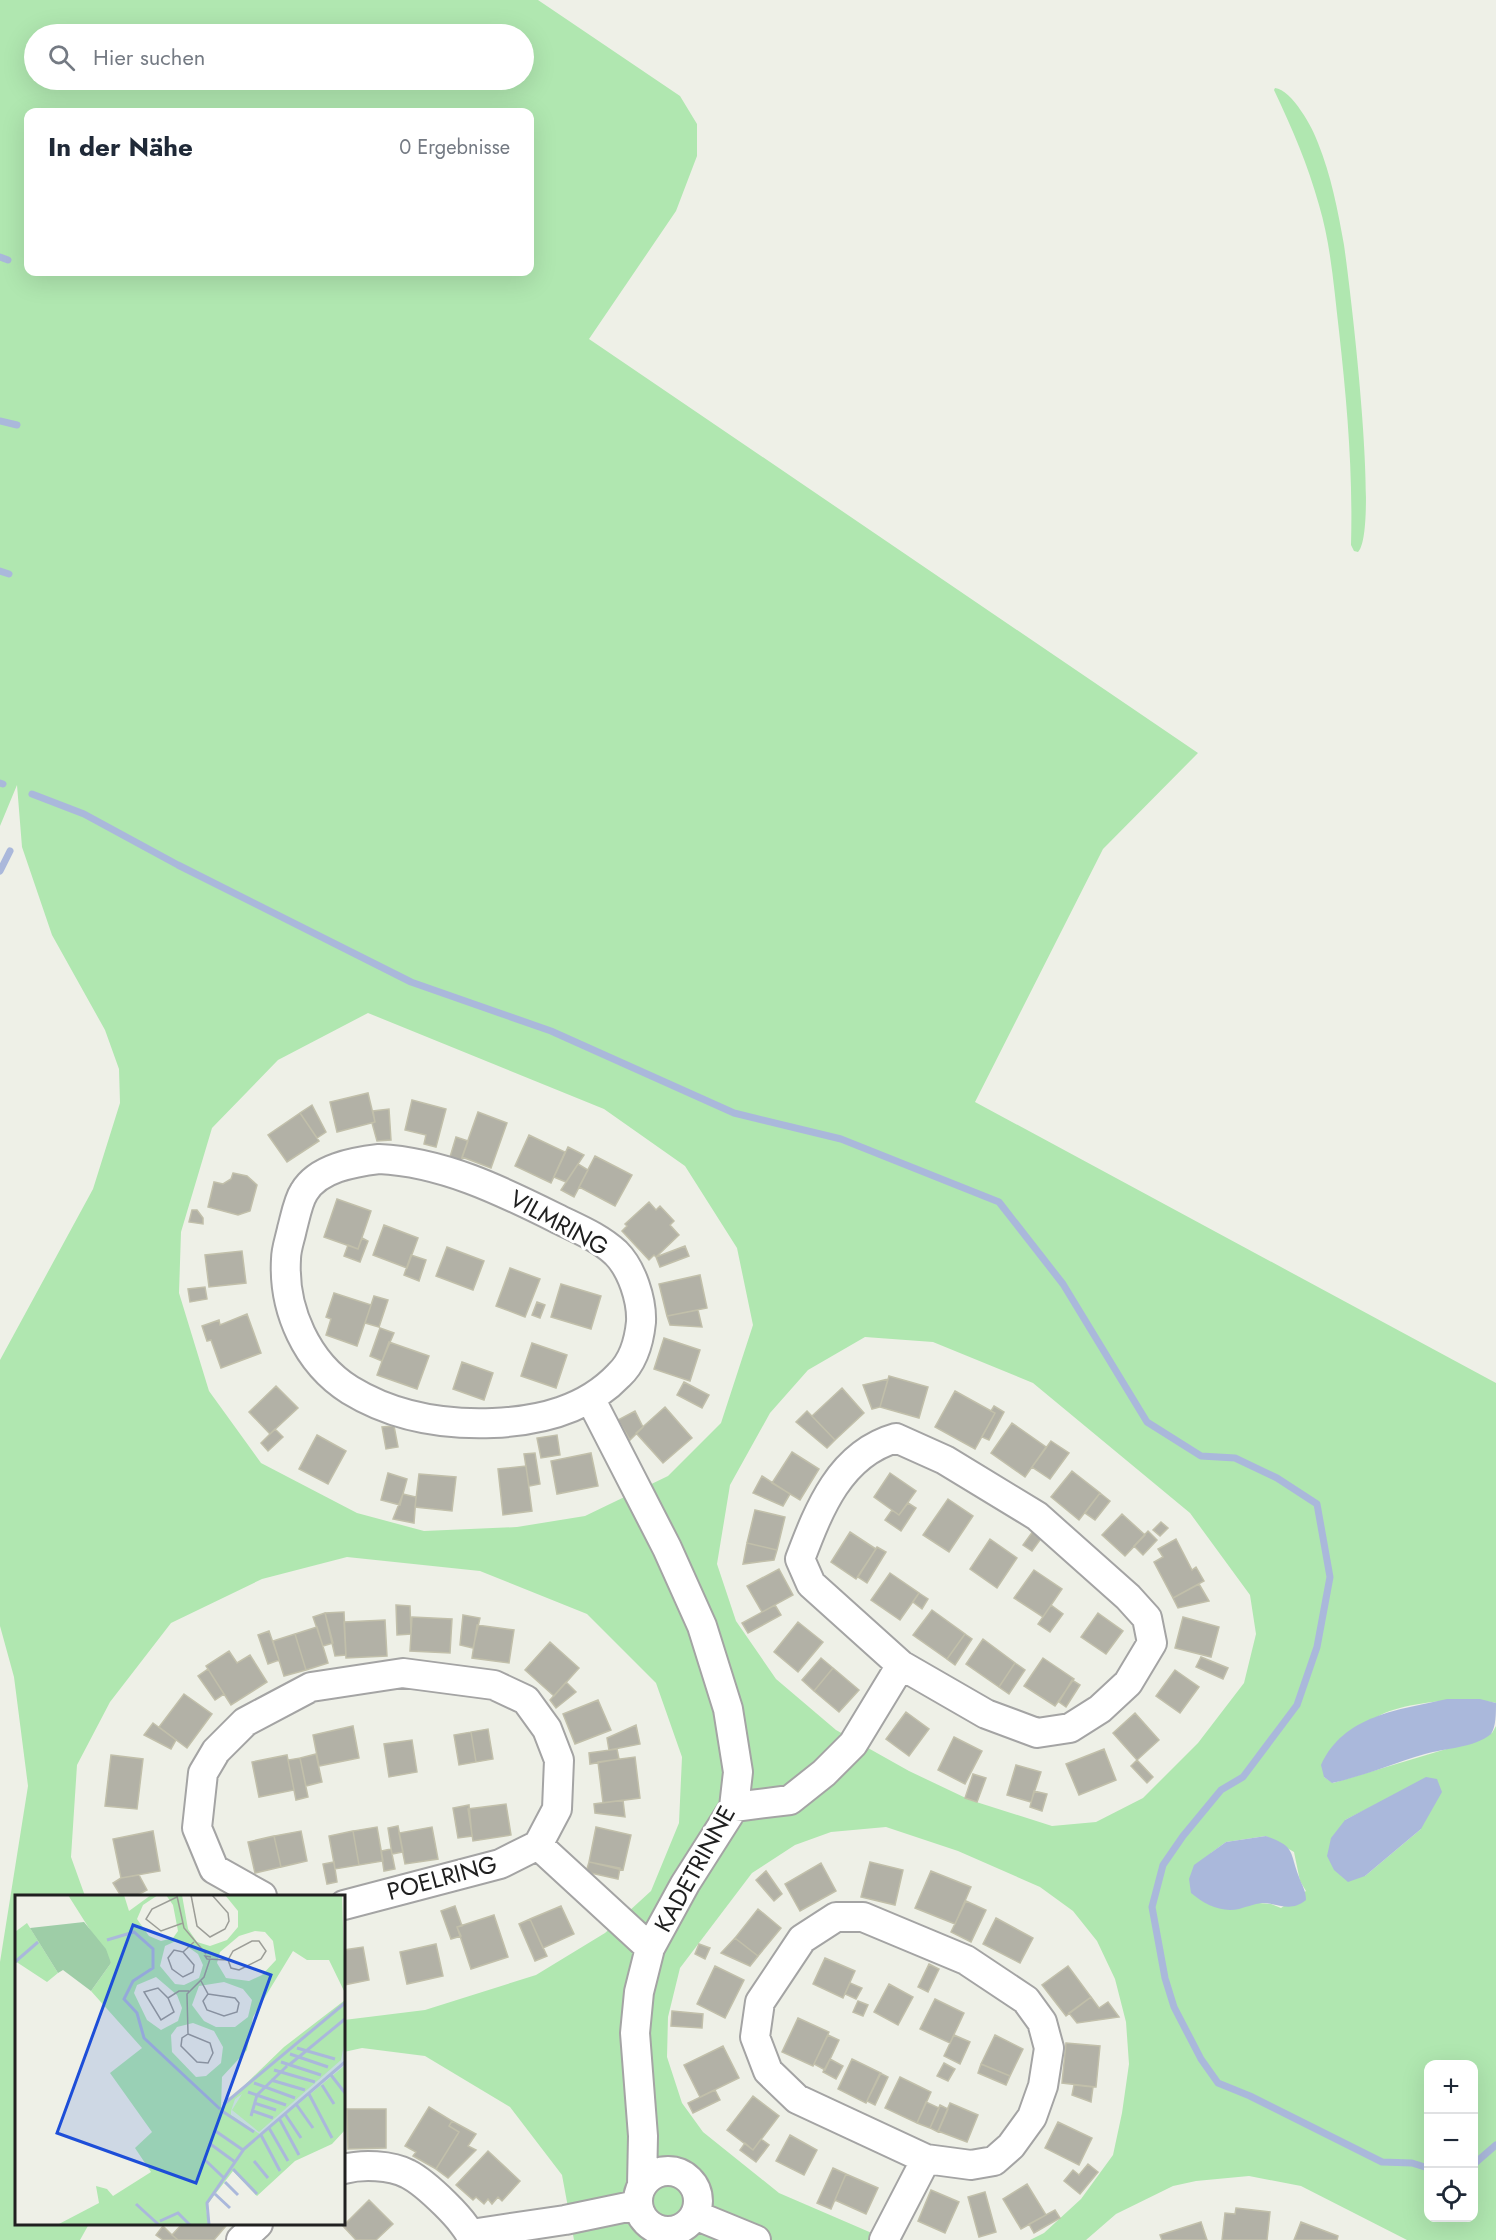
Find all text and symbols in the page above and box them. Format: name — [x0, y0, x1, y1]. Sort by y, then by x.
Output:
search box — [24, 24, 534, 90]
icon: search — [45, 41, 78, 74]
text: Hier suchen — [93, 41, 205, 73]
text: In der Nähe — [48, 128, 193, 166]
text: 0 Ergebnisse — [399, 133, 510, 162]
street label: VILMRING — [503, 1181, 615, 1264]
street label: KADETRINNE — [645, 1799, 744, 1938]
street label: POELRING — [383, 1846, 501, 1909]
inset map — [15, 1895, 345, 2225]
map controls — [1424, 2060, 1478, 2222]
button: + — [1424, 2060, 1478, 2114]
button: − — [1424, 2114, 1478, 2168]
button: locate — [1424, 2168, 1478, 2222]

